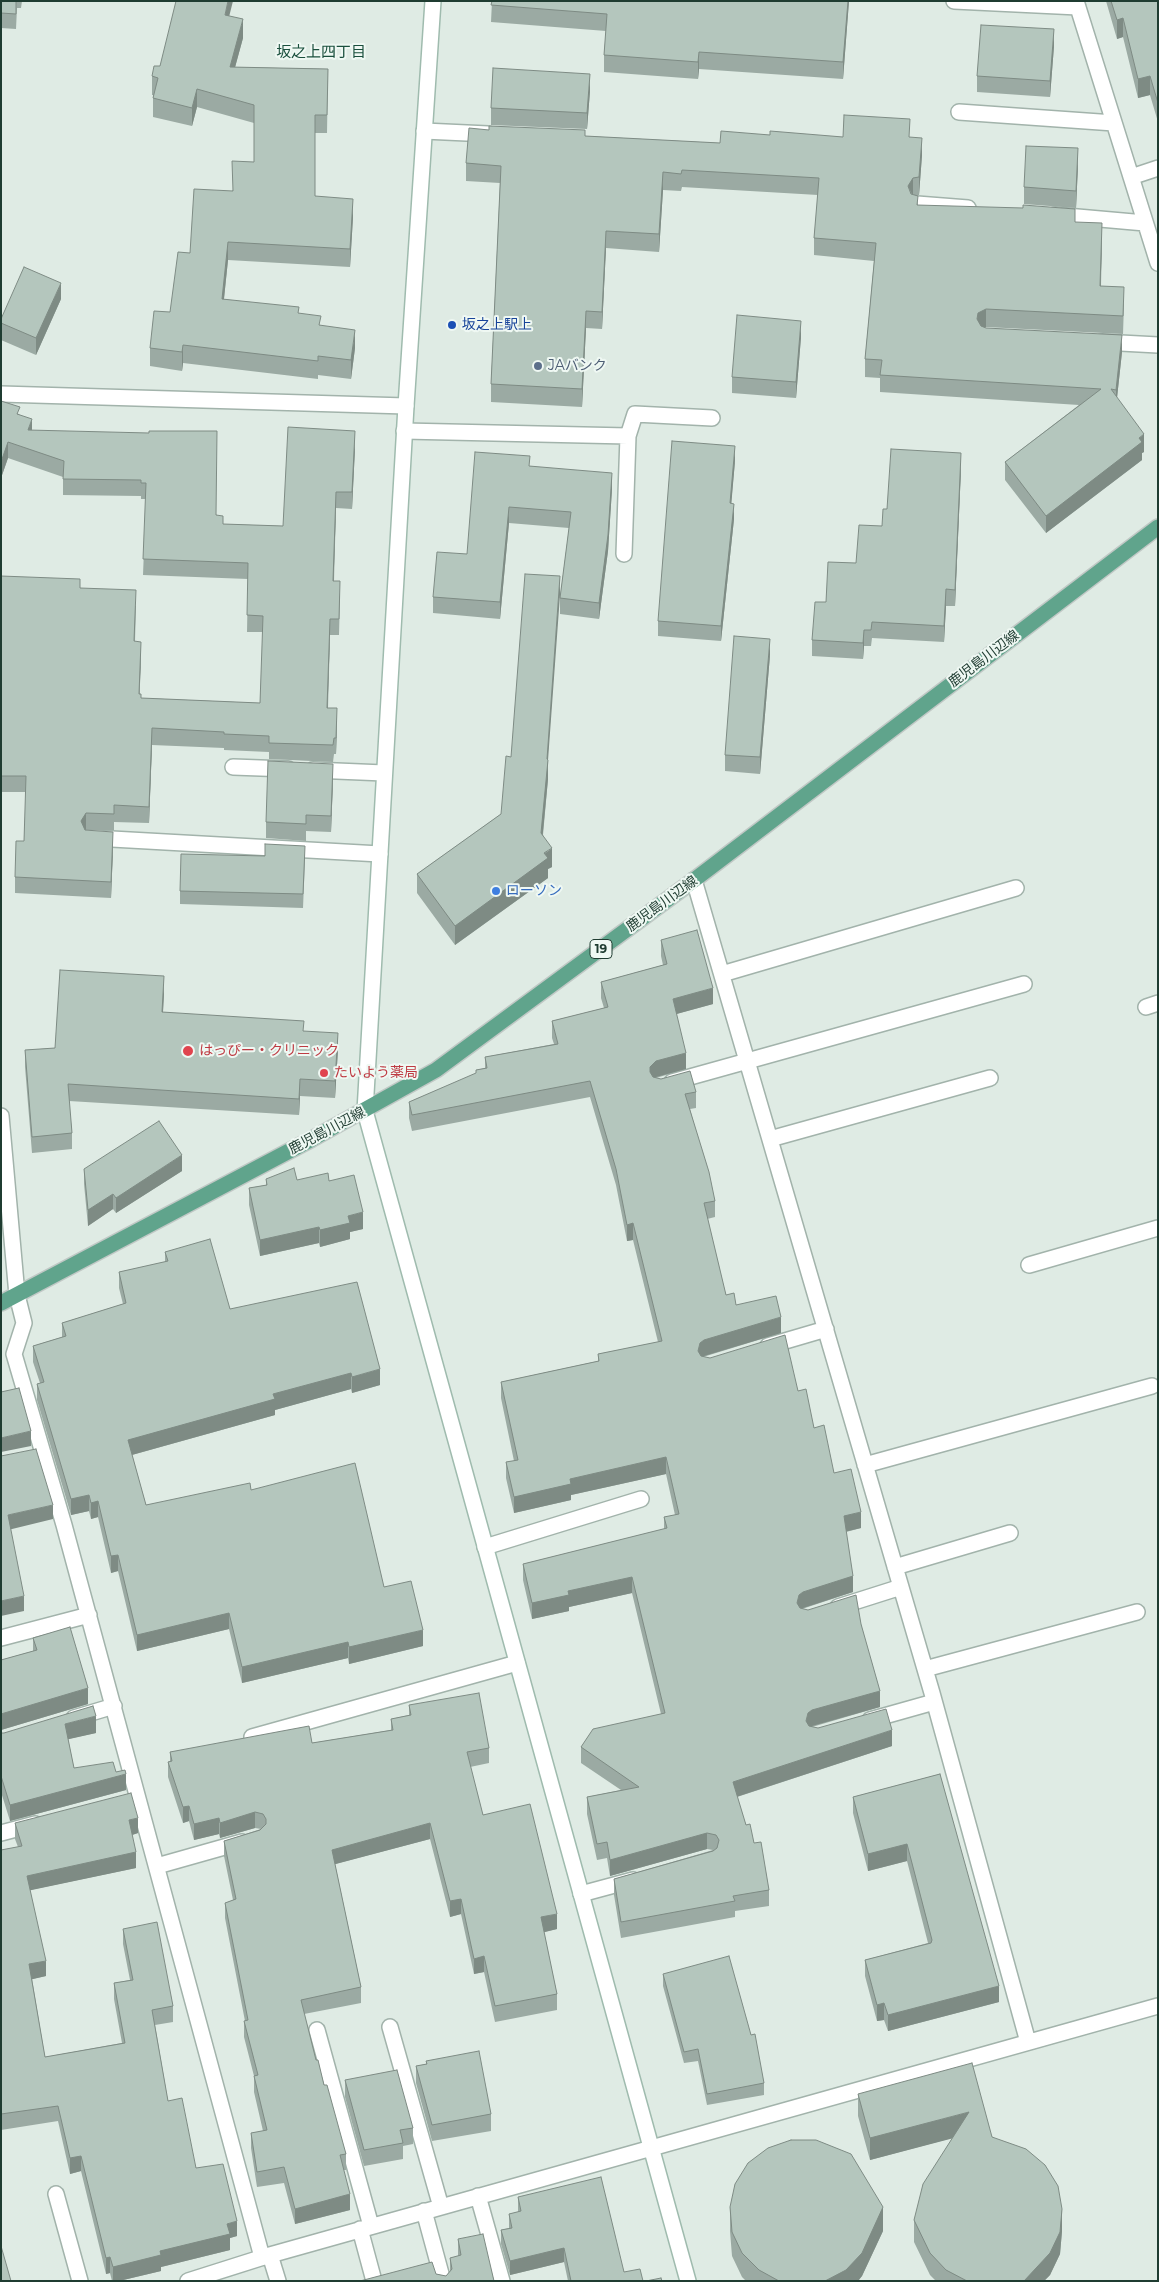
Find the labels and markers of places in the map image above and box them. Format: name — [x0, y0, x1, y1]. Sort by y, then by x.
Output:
place label: 坂之上駅上 — [462, 317, 532, 333]
marker: 坂之上駅上 — [446, 319, 458, 331]
place label: JAバンク — [548, 358, 607, 374]
marker: JAバンク — [532, 360, 544, 372]
place label: ローソン — [506, 883, 562, 899]
marker: ローソン — [490, 885, 502, 897]
place label: はっぴー・クリニック — [199, 1043, 339, 1059]
marker: はっぴー・クリニック — [181, 1044, 195, 1058]
place label: たいよう薬局 — [334, 1065, 418, 1081]
marker: たいよう薬局 — [318, 1067, 330, 1079]

